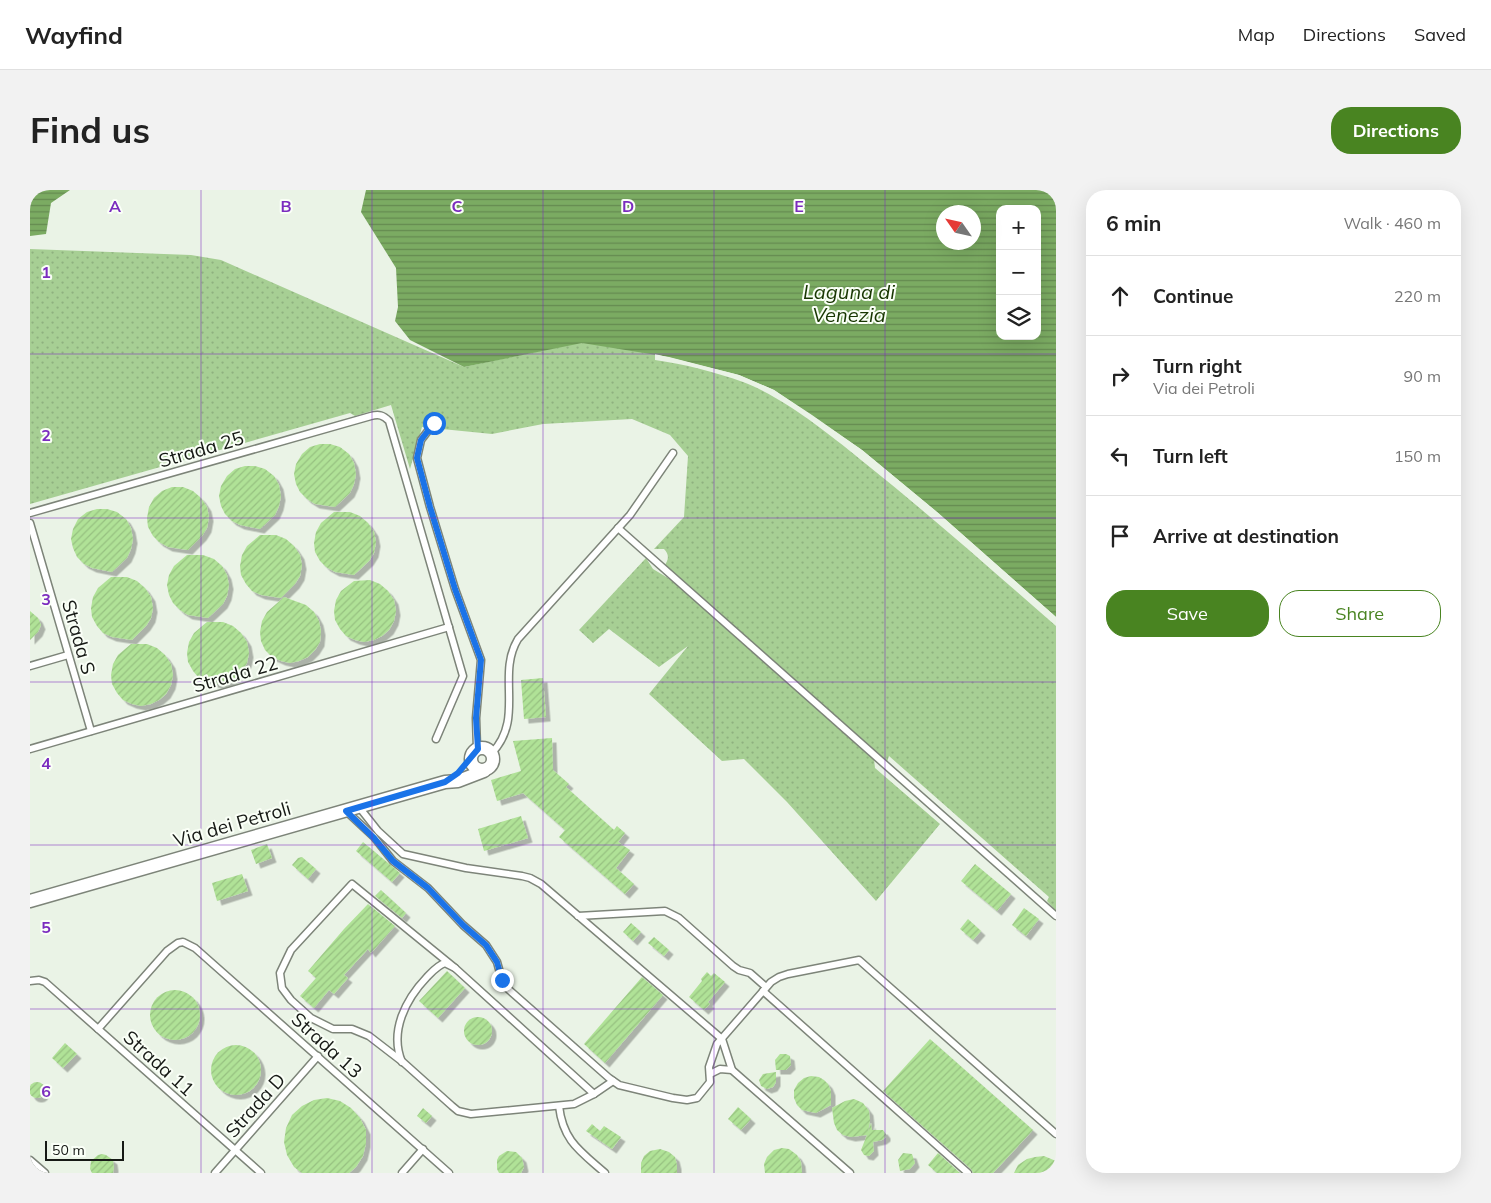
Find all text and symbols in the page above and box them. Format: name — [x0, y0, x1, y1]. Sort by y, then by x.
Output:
text: Wayfind — [25, 20, 123, 50]
text: Map — [1238, 23, 1275, 46]
text: Directions — [1303, 23, 1386, 46]
text: Saved — [1414, 23, 1466, 46]
button: Directions — [1331, 107, 1461, 154]
text: Find us — [30, 108, 150, 152]
text: A — [109, 196, 121, 216]
text: B — [280, 196, 292, 216]
text: C — [452, 196, 463, 216]
text: D — [622, 196, 634, 216]
text: E — [794, 196, 804, 216]
north arrow — [936, 205, 981, 250]
map controls — [996, 205, 1041, 340]
button: + — [996, 205, 1041, 250]
text: 6 min — [1106, 210, 1161, 236]
text: Walk · 460 m — [1343, 213, 1441, 233]
button: − — [996, 250, 1041, 295]
text: 1 — [41, 262, 51, 282]
water label: Laguna di Venezia — [803, 279, 895, 327]
icon: ahead — [1106, 282, 1134, 310]
text: Continue — [1153, 284, 1233, 308]
text: 220 m — [1394, 286, 1441, 306]
button: layers — [996, 295, 1041, 340]
text: Turn right — [1153, 354, 1242, 378]
icon: right — [1106, 362, 1134, 390]
text: 90 m — [1404, 366, 1441, 386]
text: Via dei Petroli — [1153, 378, 1255, 398]
route start — [423, 412, 446, 435]
text: 2 — [41, 425, 51, 445]
street label: Strada 25 — [156, 425, 246, 473]
icon: left — [1106, 442, 1134, 470]
text: Turn left — [1153, 444, 1228, 468]
text: 150 m — [1394, 446, 1441, 466]
icon: arrive — [1106, 522, 1134, 550]
text: Arrive at destination — [1153, 524, 1339, 548]
text: 3 — [41, 589, 51, 609]
button: Save — [1106, 590, 1269, 637]
button: Share — [1279, 590, 1441, 637]
street label: Strada S — [57, 597, 101, 677]
street label: Strada 22 — [190, 650, 280, 698]
text: 4 — [41, 753, 51, 773]
street label: Via dei Petroli — [171, 796, 293, 852]
text: 5 — [41, 917, 51, 937]
route end — [491, 969, 514, 992]
street label: Strada 13 — [287, 1007, 367, 1083]
street label: Strada 11 — [119, 1025, 199, 1101]
street label: Strada D — [220, 1068, 290, 1142]
text: 6 — [41, 1081, 51, 1101]
scale bar — [45, 1138, 124, 1161]
text: 50 m — [52, 1141, 85, 1159]

